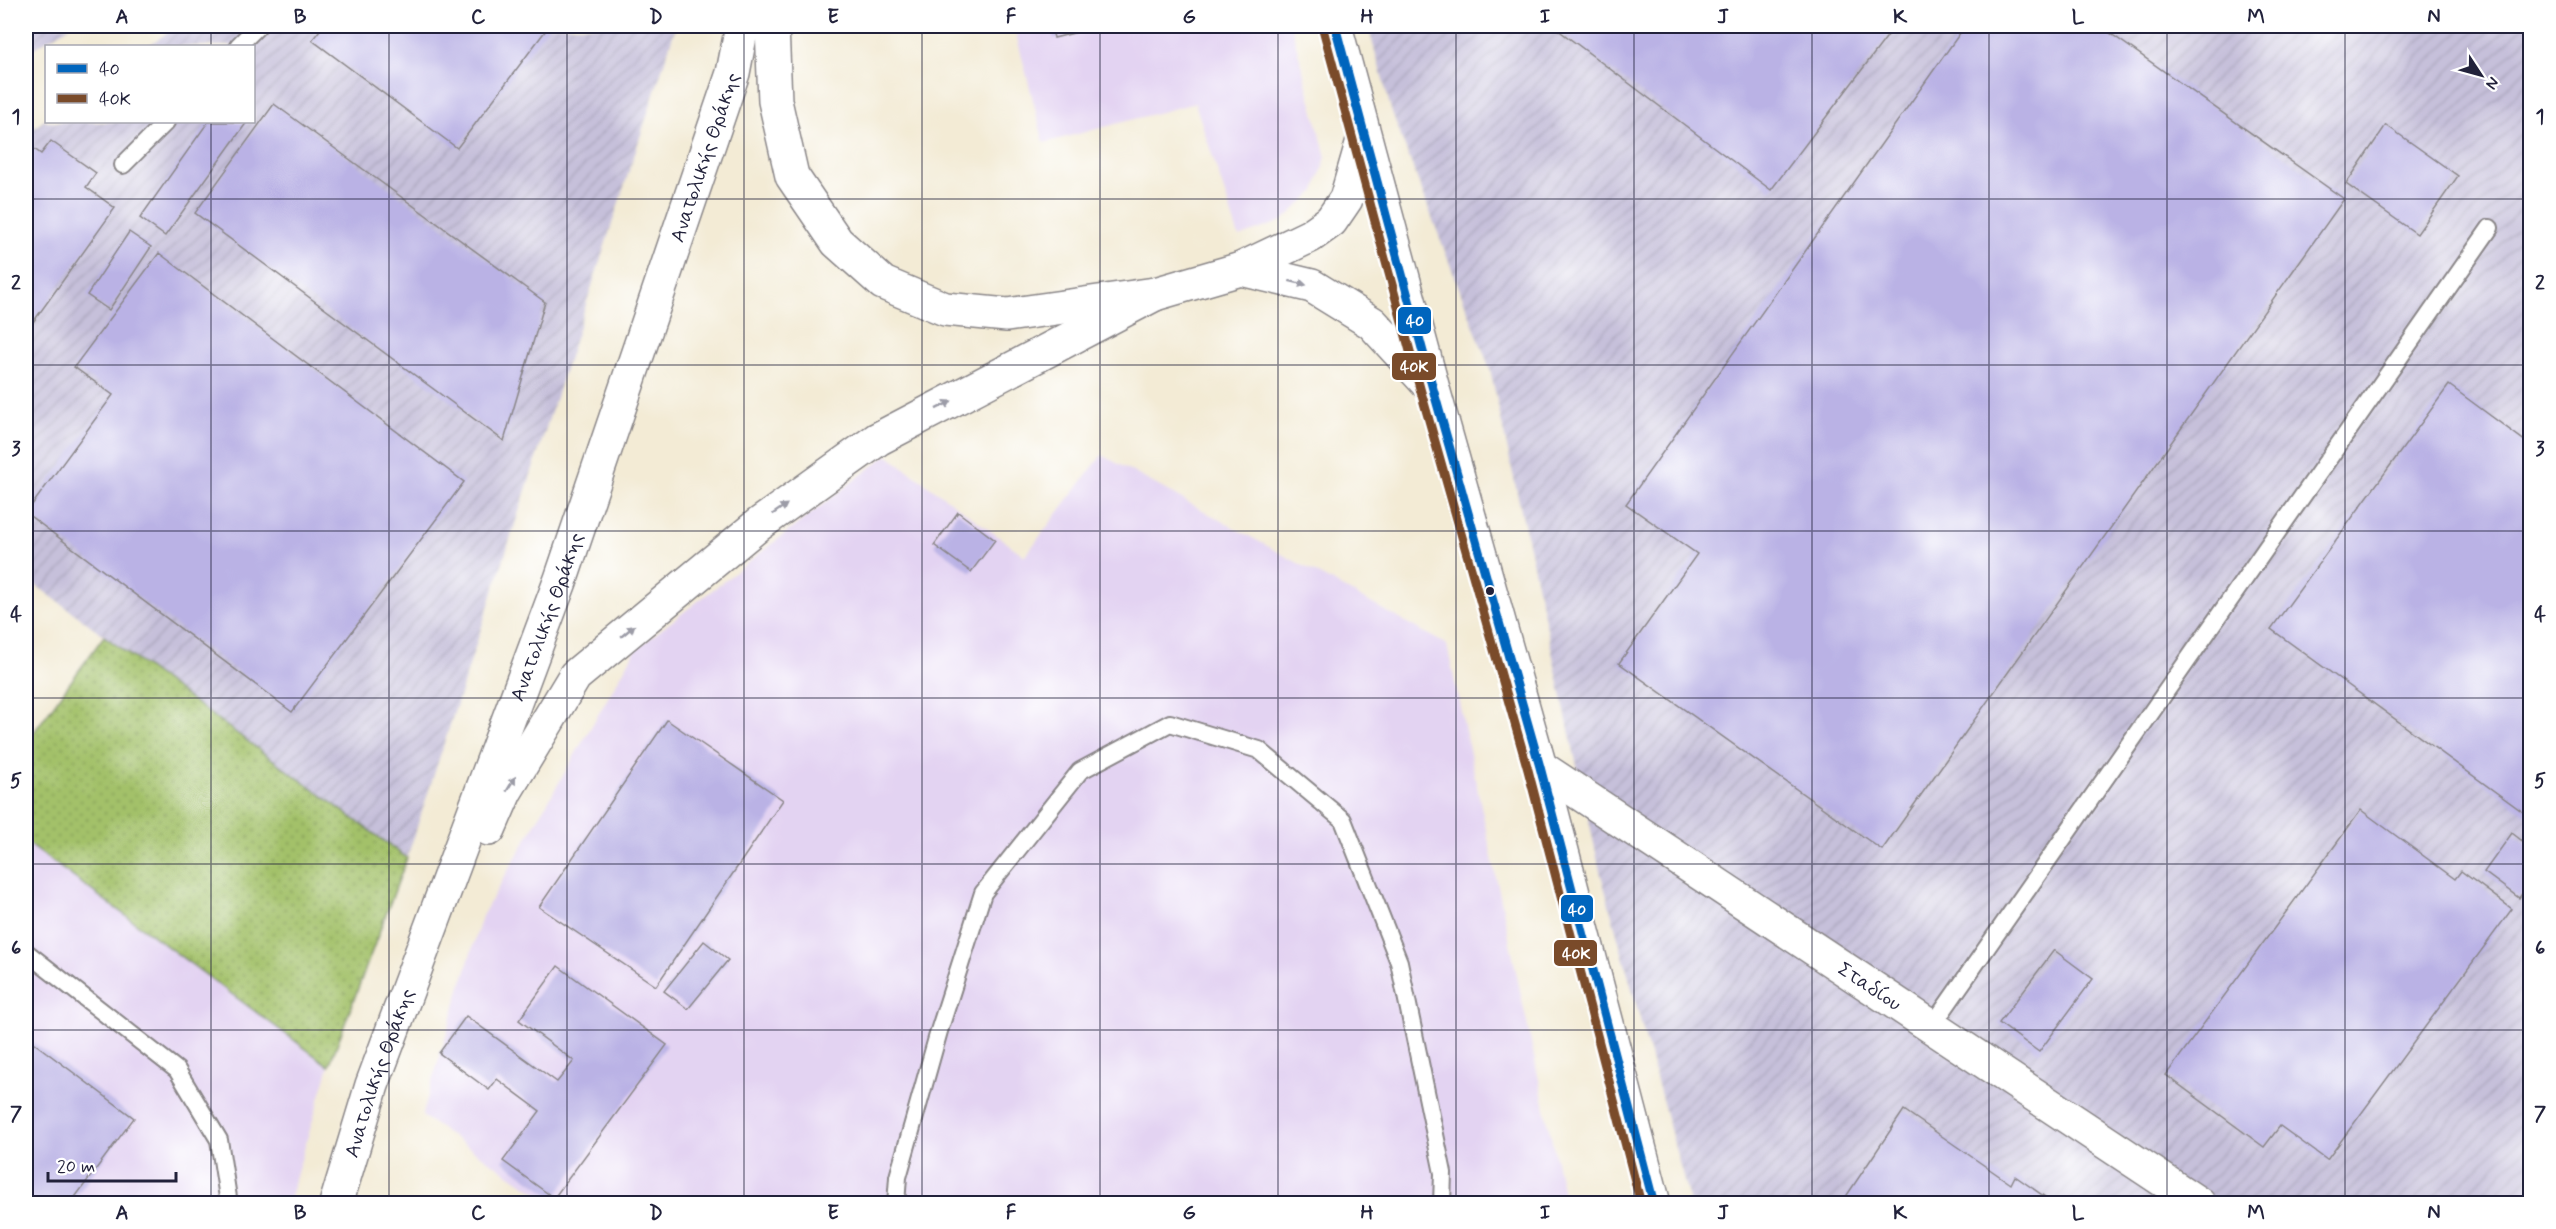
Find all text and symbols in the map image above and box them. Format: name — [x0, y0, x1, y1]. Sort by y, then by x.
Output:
text: A — [115, 4, 129, 31]
text: B — [294, 4, 307, 31]
text: C — [471, 4, 486, 31]
text: D — [649, 4, 663, 31]
text: E — [827, 4, 839, 31]
text: F — [1006, 4, 1017, 31]
text: G — [1182, 4, 1196, 31]
text: H — [1360, 4, 1374, 31]
text: I — [1540, 4, 1550, 31]
text: J — [1717, 4, 1729, 31]
text: K — [1893, 4, 1908, 31]
text: L — [2072, 4, 2085, 31]
text: M — [2247, 4, 2265, 31]
text: N — [2427, 4, 2441, 31]
legend — [45, 45, 255, 123]
north arrow — [2451, 45, 2511, 105]
text: 40 — [99, 58, 120, 82]
street label: Ανατολικής Θράκης — [664, 69, 747, 246]
text: N — [2480, 72, 2504, 93]
text: 40Κ — [99, 88, 131, 112]
text: 1 — [12, 104, 20, 131]
text: 1 — [2536, 104, 2544, 131]
text: 2 — [11, 270, 21, 297]
text: 2 — [2535, 270, 2545, 297]
one-way arrow — [1289, 278, 1307, 288]
line badge: 40 — [1397, 306, 1432, 335]
text: 40 — [1406, 311, 1424, 332]
line badge: 40Κ — [1391, 352, 1437, 381]
text: 40Κ — [1400, 357, 1428, 378]
one-way arrow — [936, 400, 953, 410]
text: 3 — [11, 436, 21, 463]
text: 3 — [2535, 436, 2545, 463]
one-way arrow — [771, 503, 787, 515]
street label: Ανατολικής Θράκης — [505, 529, 591, 705]
unlabelled marker — [1484, 585, 1496, 597]
text: 4 — [10, 602, 22, 629]
text: 4 — [2534, 602, 2546, 629]
one-way arrow — [620, 625, 635, 638]
text: 5 — [10, 768, 22, 795]
text: 5 — [2534, 768, 2546, 795]
one-way arrow — [505, 776, 516, 792]
line badge: 40 — [1560, 894, 1594, 923]
text: 40 — [1568, 900, 1586, 921]
text: 6 — [11, 935, 21, 962]
text: 6 — [2535, 935, 2545, 962]
line badge: 40Κ — [1553, 939, 1598, 967]
text: 40Κ — [1562, 944, 1590, 965]
street label: Σταδίου — [1832, 956, 1906, 1018]
street label: Ανατολικής Θράκης — [339, 985, 422, 1161]
text: 7 — [10, 1101, 22, 1128]
text: 7 — [2534, 1101, 2546, 1128]
scale bar — [48, 1145, 176, 1183]
text: 20 m — [57, 1155, 95, 1179]
text: A — [115, 1200, 129, 1227]
text: B — [294, 1200, 307, 1227]
text: C — [471, 1200, 486, 1227]
text: D — [649, 1200, 663, 1227]
text: E — [827, 1200, 839, 1227]
text: F — [1006, 1200, 1017, 1227]
text: G — [1182, 1200, 1196, 1227]
text: H — [1360, 1200, 1374, 1227]
text: I — [1540, 1200, 1550, 1227]
text: J — [1717, 1200, 1729, 1227]
text: K — [1893, 1200, 1908, 1227]
text: L — [2072, 1200, 2085, 1227]
text: M — [2247, 1200, 2265, 1227]
text: N — [2427, 1200, 2441, 1227]

